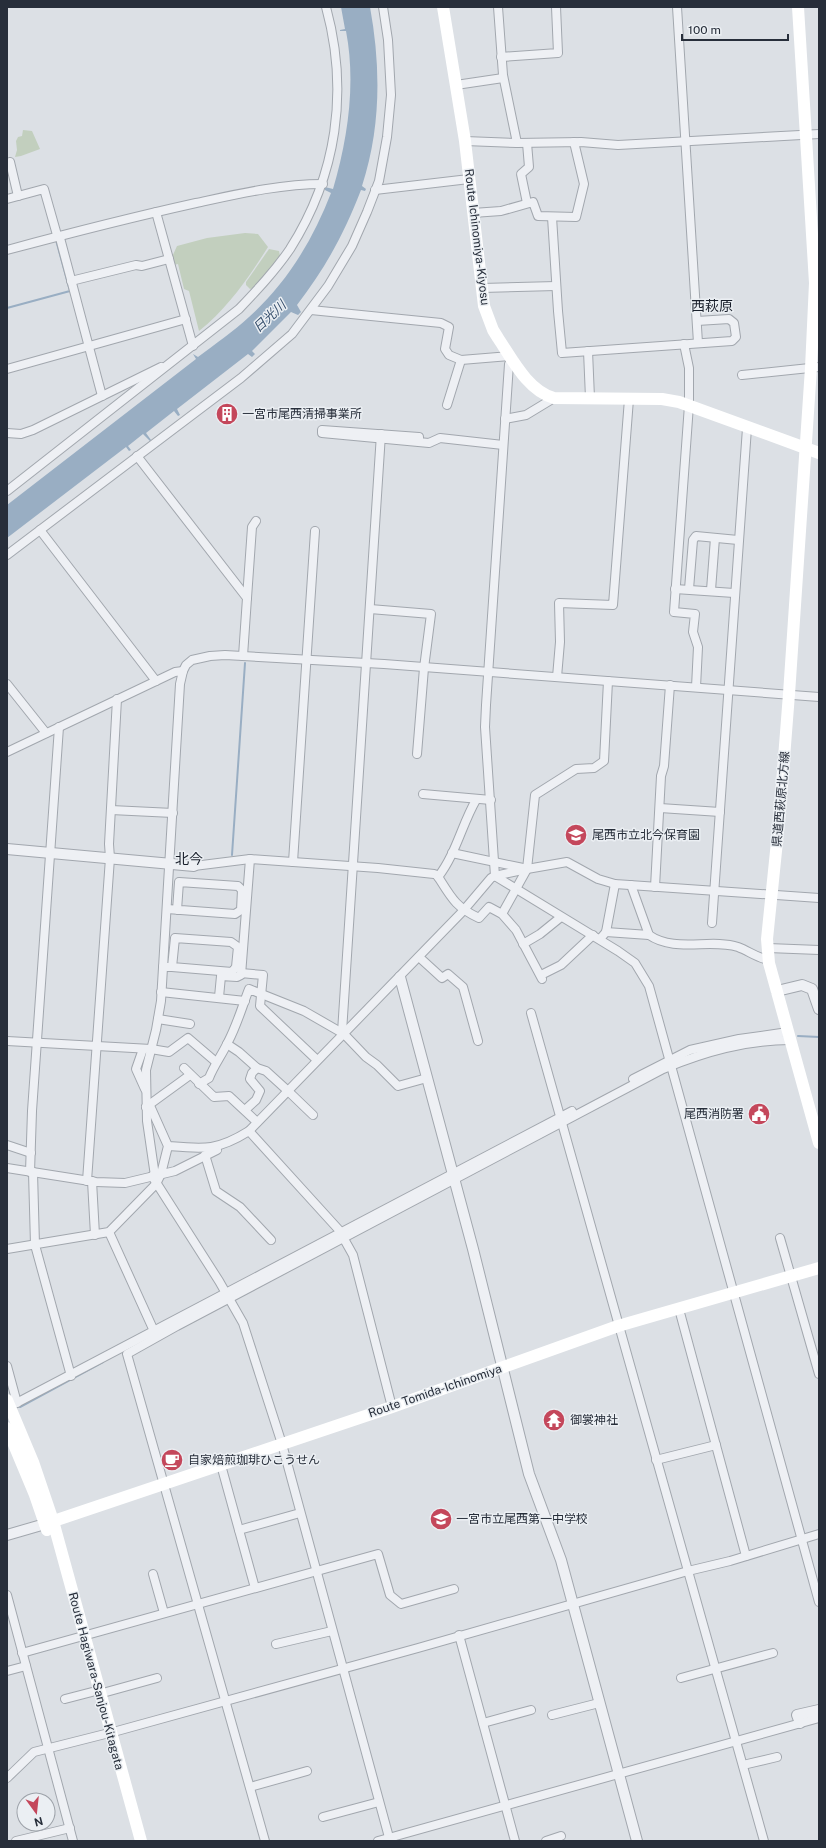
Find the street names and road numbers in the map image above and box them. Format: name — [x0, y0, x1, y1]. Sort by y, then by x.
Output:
street label: Route Ichinomiya-Kiyosu — [462, 168, 492, 306]
street label: 県道西萩原北方線 — [770, 751, 792, 847]
street label: Route Tomida-Ichinomiya — [366, 1362, 504, 1420]
street label: Route Hagiwara-Sanjou-Kitagata — [65, 1591, 127, 1771]

